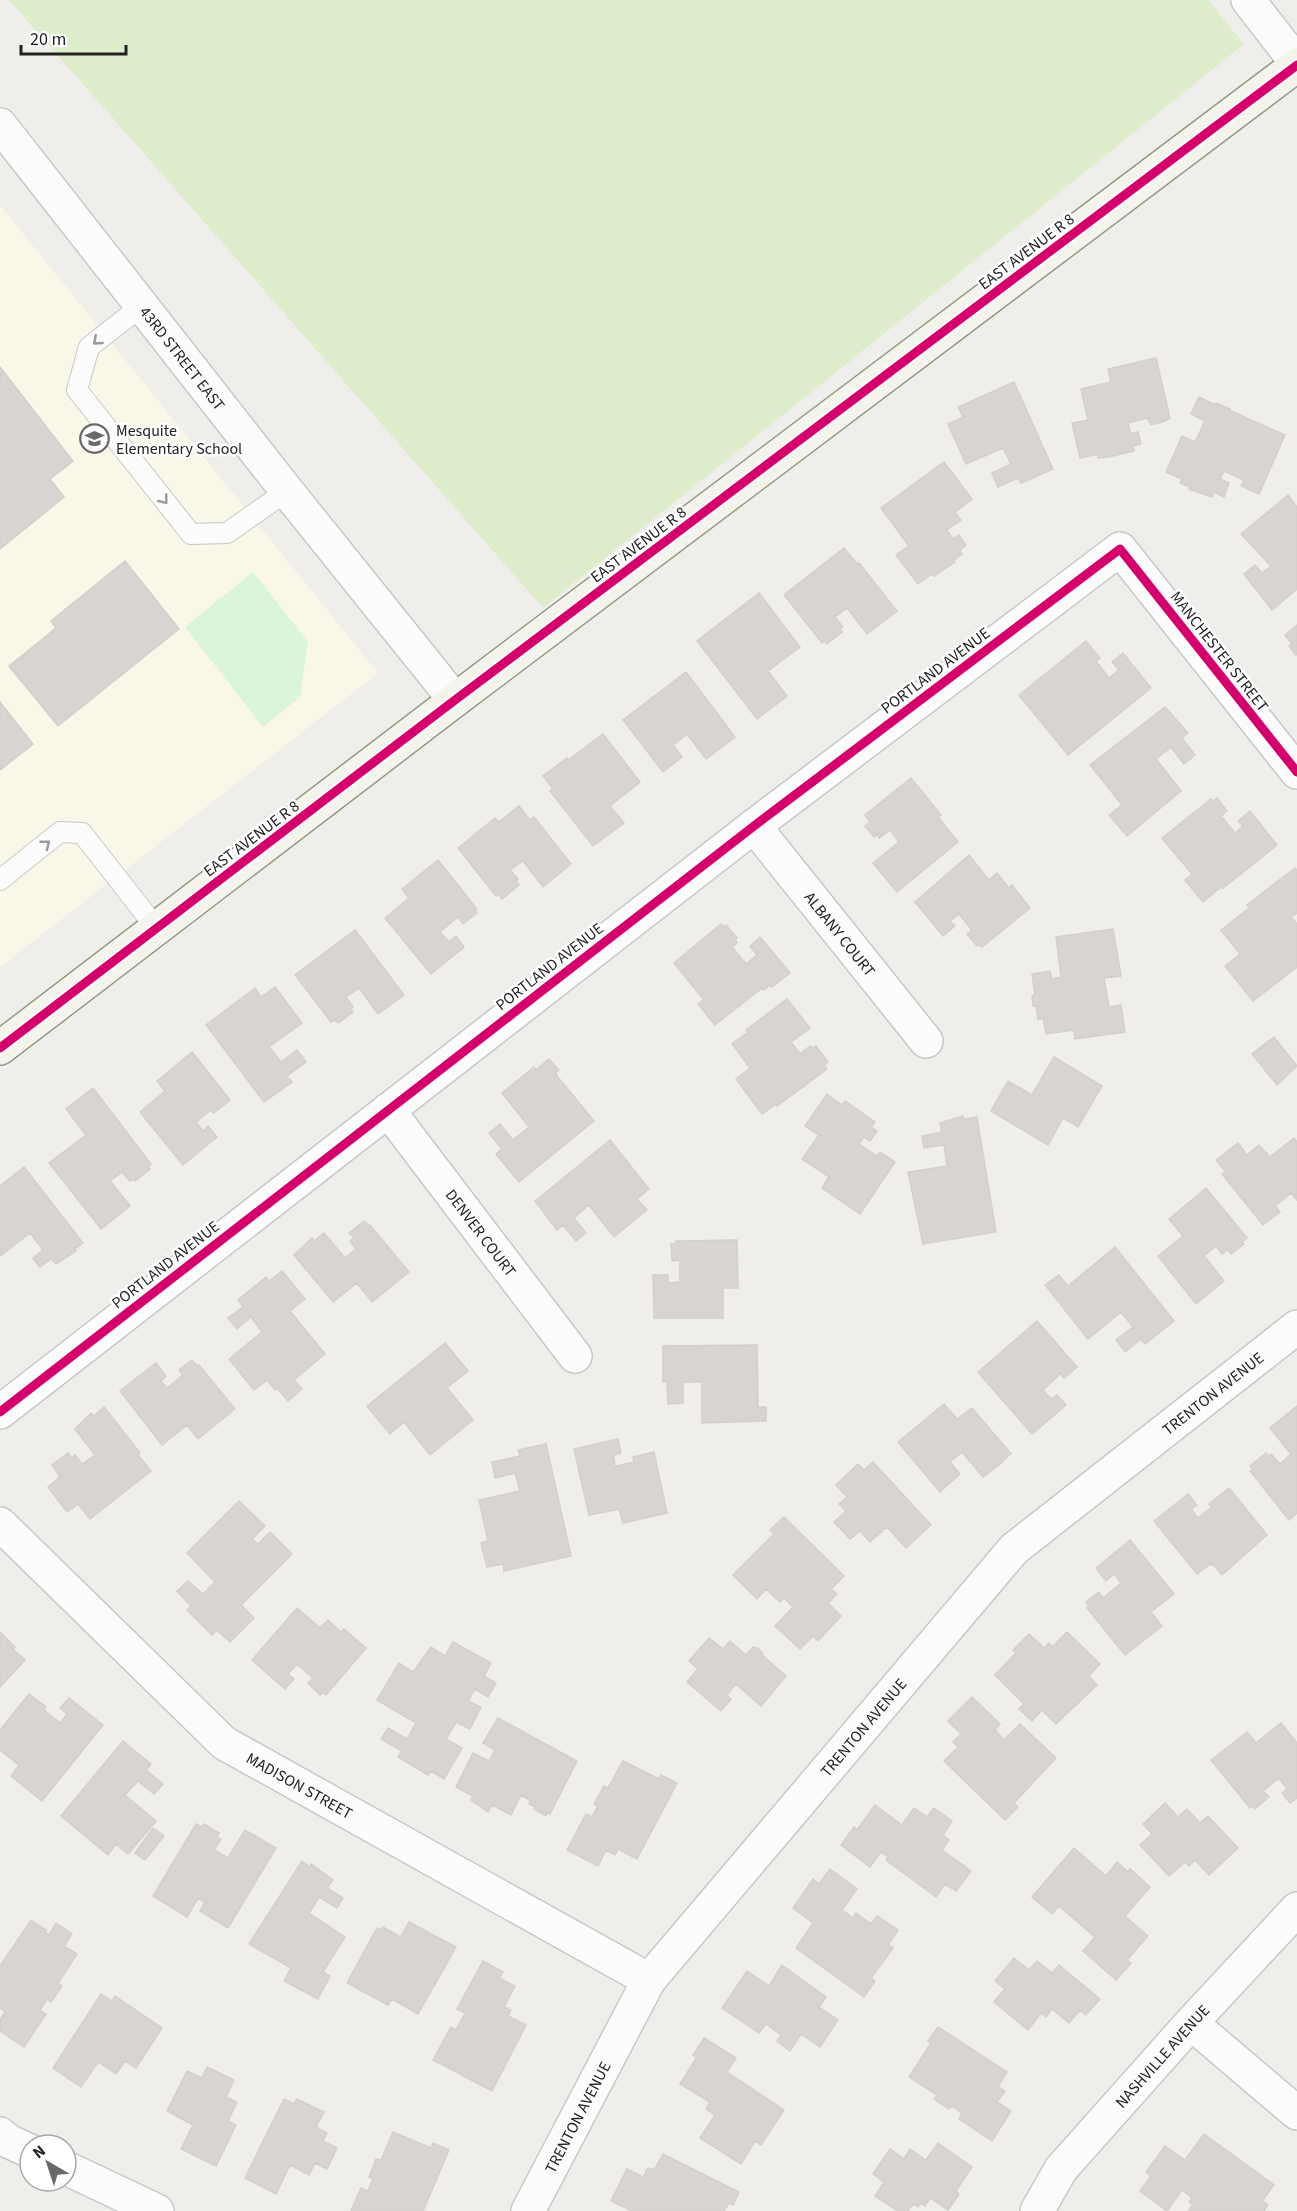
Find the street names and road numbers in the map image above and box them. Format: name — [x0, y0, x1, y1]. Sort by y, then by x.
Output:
street label: EAST AVENUE R 8 — [974, 208, 1079, 295]
street label: 43RD STREET EAST — [134, 302, 230, 415]
street label: EAST AVENUE R 8 — [586, 501, 691, 588]
street label: MANCHESTER STREET — [1165, 587, 1274, 717]
street label: PORTLAND AVENUE — [877, 623, 995, 719]
street label: EAST AVENUE R 8 — [199, 795, 304, 882]
street label: ALBANY COURT — [799, 887, 880, 982]
street label: PORTLAND AVENUE — [491, 918, 608, 1016]
street label: DENVER COURT — [440, 1185, 521, 1282]
street label: PORTLAND AVENUE — [107, 1216, 224, 1314]
street label: TRENTON AVENUE — [1158, 1347, 1268, 1441]
street label: TRENTON AVENUE — [816, 1674, 912, 1782]
street label: MADISON STREET — [242, 1748, 357, 1825]
street label: NASHVILLE AVENUE — [1110, 2000, 1215, 2113]
street label: TRENTON AVENUE — [540, 2058, 616, 2177]

